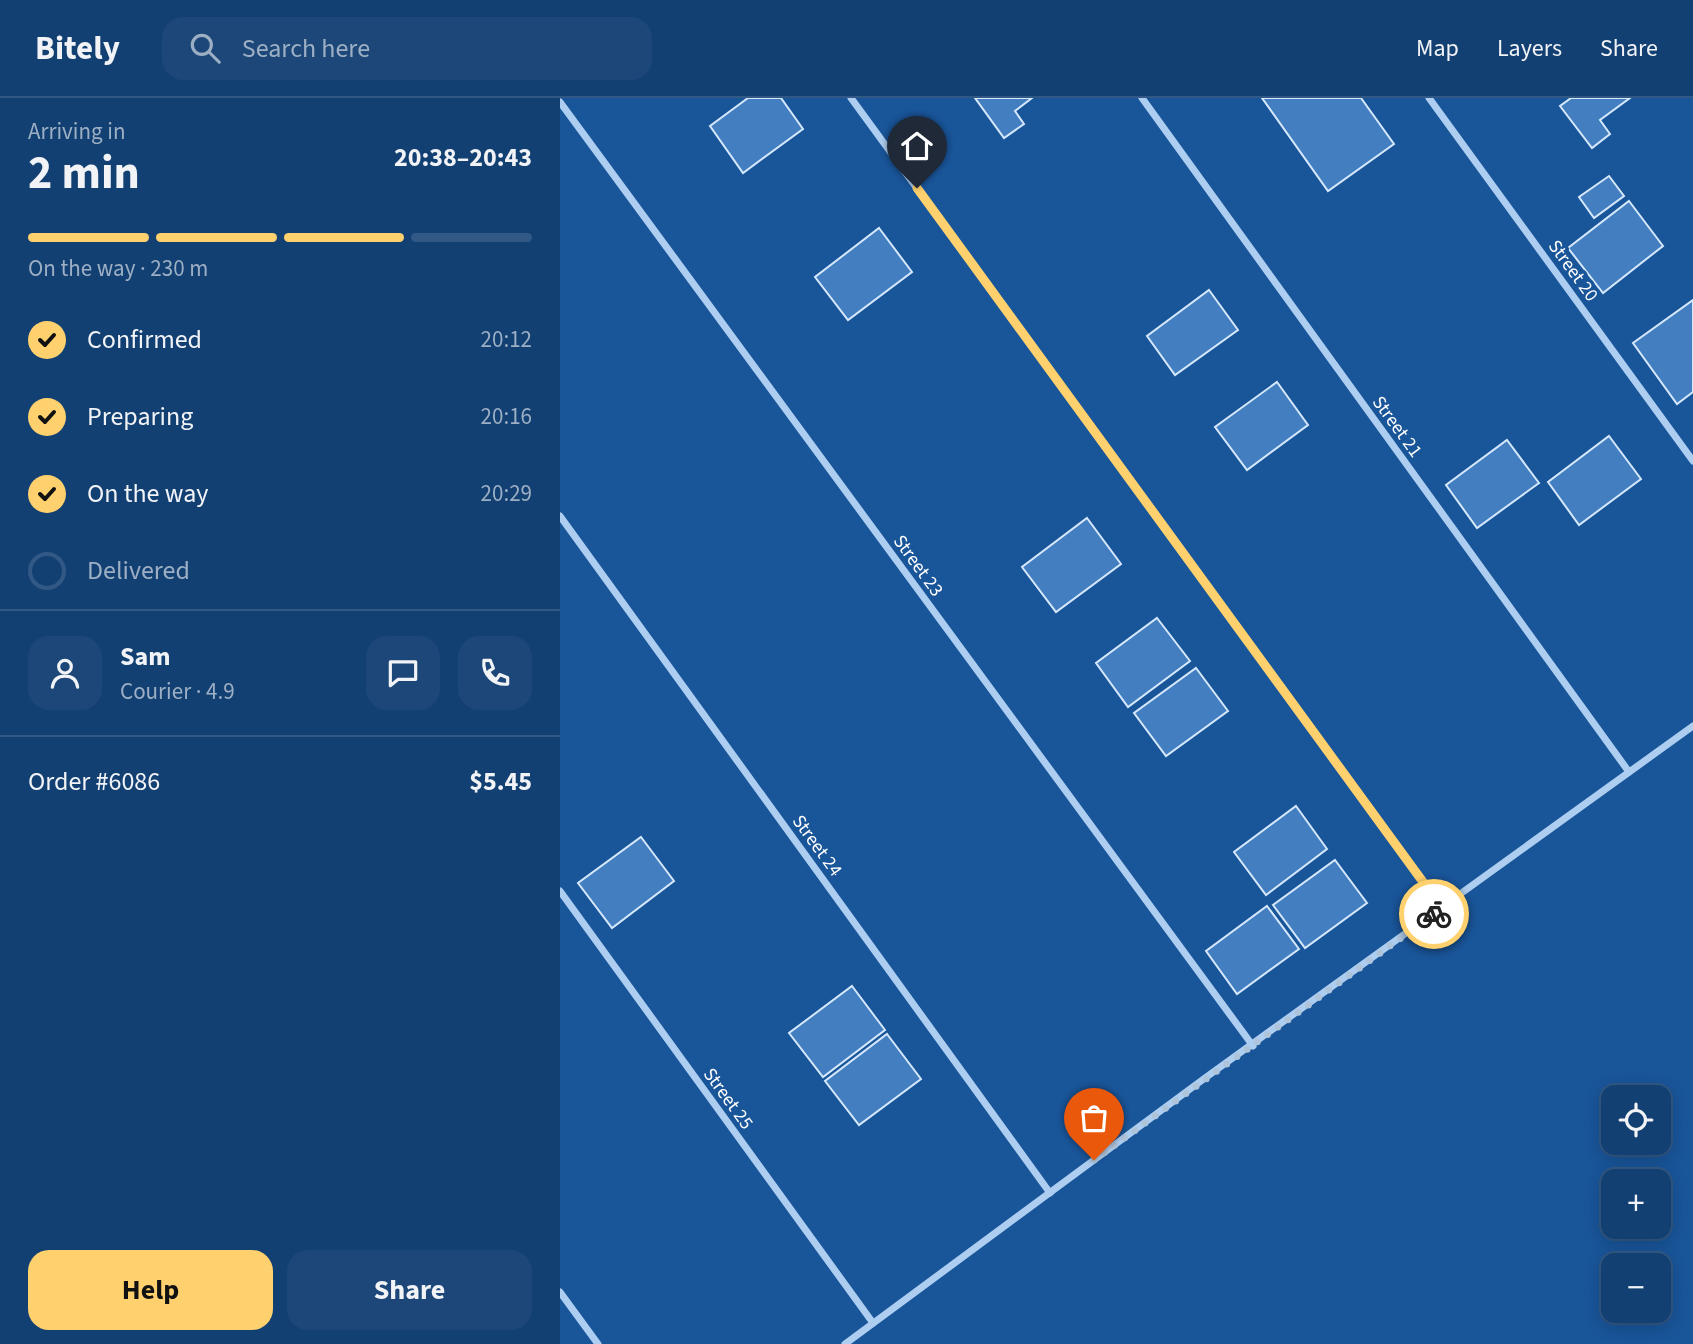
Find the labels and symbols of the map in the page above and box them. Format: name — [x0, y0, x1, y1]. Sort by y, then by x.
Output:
pin — [887, 116, 947, 188]
street label: Street 20 — [1541, 235, 1604, 307]
street label: Street 21 — [1365, 391, 1428, 463]
street label: Street 23 — [886, 530, 949, 602]
street label: Street 24 — [785, 810, 848, 882]
courier — [1399, 879, 1469, 949]
street label: Street 25 — [696, 1063, 759, 1135]
pin — [1064, 1088, 1124, 1160]

